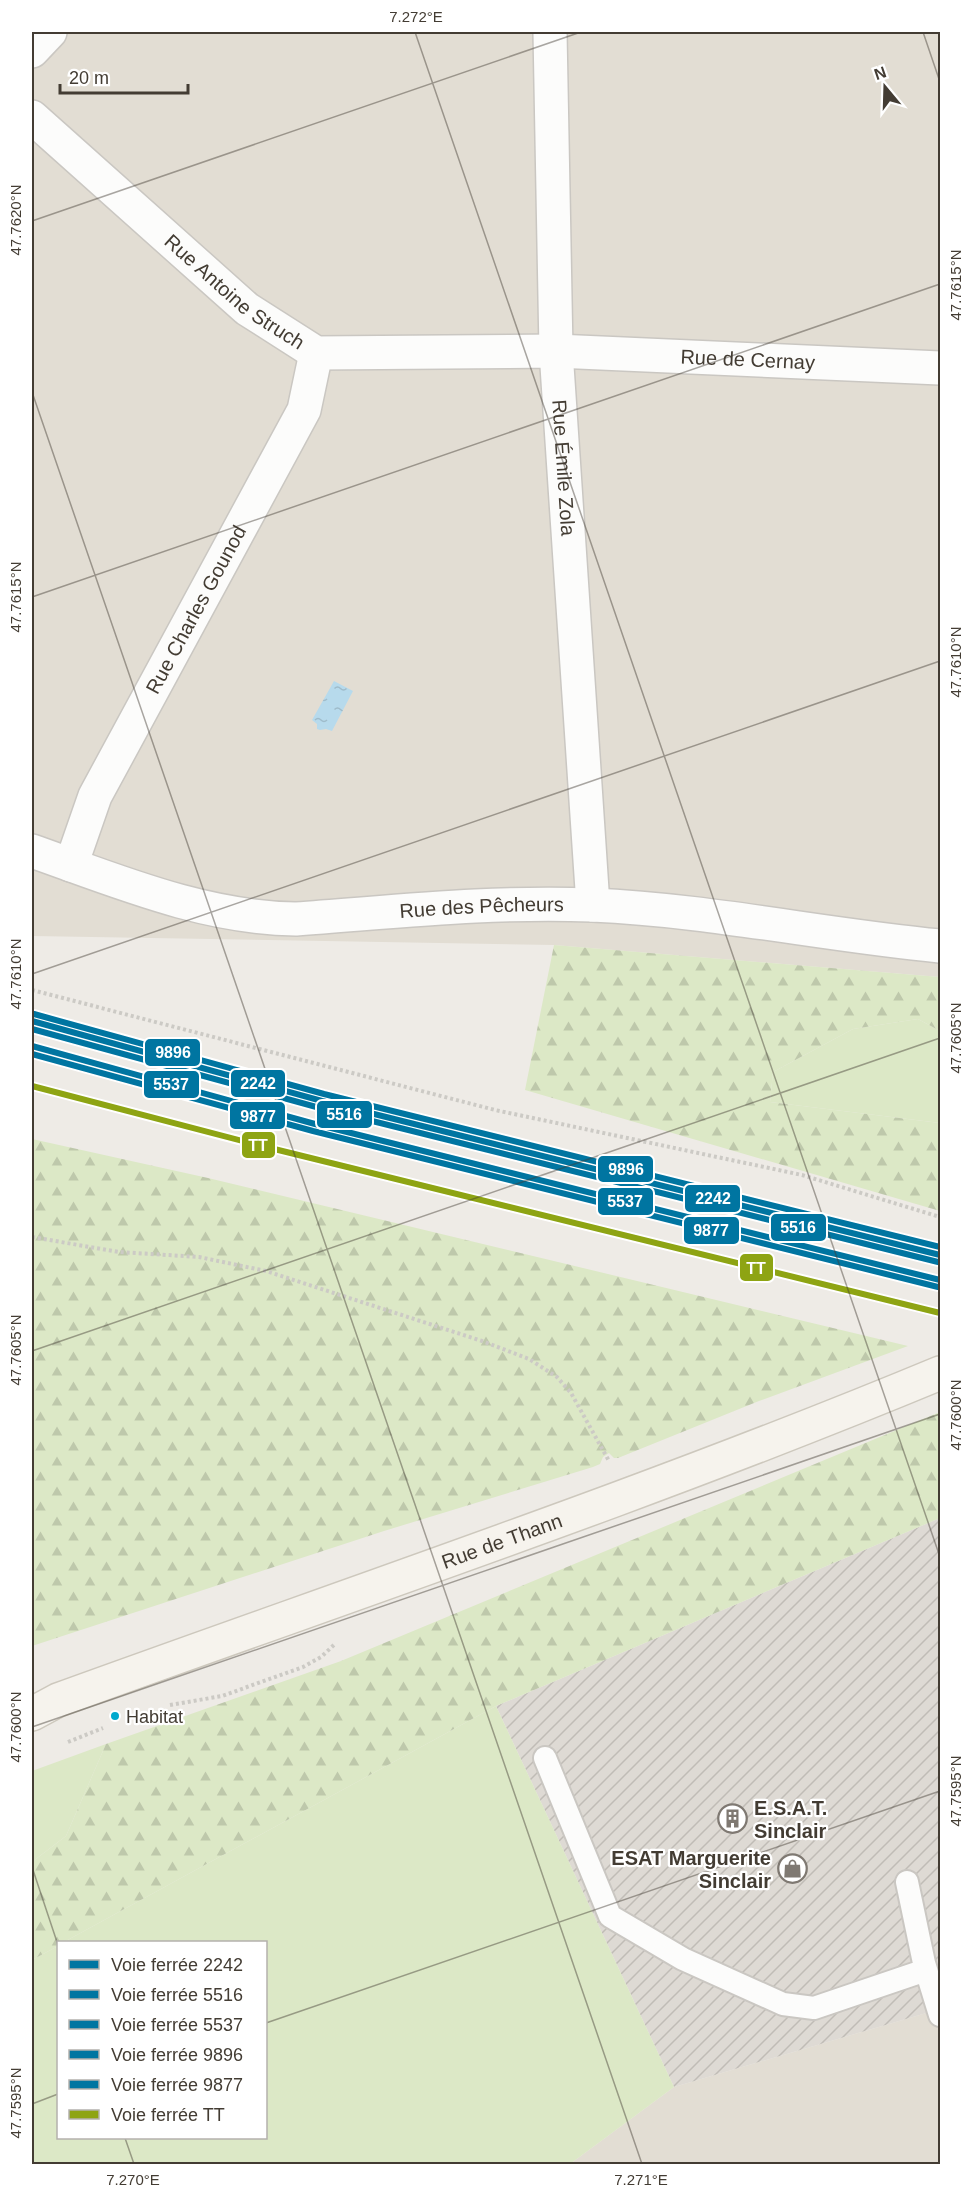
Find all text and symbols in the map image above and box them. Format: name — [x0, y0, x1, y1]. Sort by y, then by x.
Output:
text: 7.272°E — [389, 8, 443, 25]
scale bar — [60, 57, 188, 95]
north arrow — [855, 57, 915, 117]
text: N — [872, 63, 889, 83]
text: 20 m — [69, 68, 109, 88]
text: 47.7620°N — [7, 184, 24, 256]
street label: Rue Antoine Struch — [160, 230, 309, 354]
text: 47.7615°N — [947, 249, 964, 321]
street label: Rue de Cernay — [680, 346, 815, 373]
street label: Rue Émile Zola — [548, 399, 579, 538]
street label: Rue Charles Gounod — [141, 522, 250, 698]
text: 47.7615°N — [7, 561, 24, 633]
text: 47.7610°N — [947, 626, 964, 698]
street label: Rue des Pêcheurs — [399, 893, 564, 922]
text: 47.7610°N — [7, 938, 24, 1010]
text: 47.7605°N — [947, 1002, 964, 1074]
line badge: 9896 — [144, 1038, 201, 1067]
text: 9896 — [155, 1044, 191, 1061]
line badge: 2242 — [230, 1069, 286, 1098]
line badge: 5537 — [143, 1070, 200, 1099]
text: 2242 — [240, 1075, 276, 1092]
text: 5537 — [153, 1076, 189, 1093]
line badge: 5516 — [316, 1100, 373, 1129]
line badge: 9877 — [229, 1101, 286, 1130]
text: 5516 — [326, 1106, 362, 1123]
text: 9877 — [240, 1108, 276, 1125]
line badge: TT — [241, 1131, 276, 1159]
text: TT — [248, 1137, 268, 1154]
line badge: 9896 — [597, 1155, 654, 1183]
text: 9896 — [608, 1161, 644, 1178]
line badge: 2242 — [684, 1184, 741, 1213]
line badge: 5537 — [597, 1187, 654, 1216]
text: 2242 — [695, 1190, 731, 1207]
text: 5537 — [607, 1193, 643, 1210]
line badge: 5516 — [770, 1213, 827, 1242]
line badge: 9877 — [683, 1216, 740, 1245]
text: 5516 — [780, 1219, 816, 1236]
text: 9877 — [693, 1222, 729, 1239]
line badge: TT — [739, 1253, 774, 1282]
text: TT — [746, 1260, 766, 1277]
text: 47.7605°N — [7, 1314, 24, 1386]
text: 47.7600°N — [947, 1379, 964, 1451]
street label: Rue de Thann — [439, 1509, 565, 1573]
text: 47.7600°N — [7, 1691, 24, 1763]
place label: Habitat — [126, 1707, 183, 1727]
marker: Habitat — [109, 1710, 121, 1722]
text: 47.7595°N — [947, 1755, 964, 1827]
place label: E.S.A.T. Sinclair — [754, 1797, 827, 1842]
building icon: E.S.A.T. Sinclair — [717, 1803, 749, 1835]
place label: ESAT Marguerite Sinclair — [611, 1847, 771, 1892]
shop icon: ESAT Marguerite Sinclair — [776, 1853, 808, 1885]
legend — [57, 1941, 267, 2139]
text: Voie ferrée 2242 — [111, 1955, 243, 1975]
text: Voie ferrée 5516 — [111, 1985, 243, 2005]
text: Voie ferrée 5537 — [111, 2015, 243, 2035]
text: Voie ferrée 9896 — [111, 2045, 243, 2065]
text: 47.7595°N — [7, 2067, 24, 2139]
text: Voie ferrée 9877 — [111, 2075, 243, 2095]
text: Voie ferrée TT — [111, 2105, 225, 2125]
text: 7.270°E — [106, 2171, 160, 2188]
text: 7.271°E — [614, 2171, 668, 2188]

